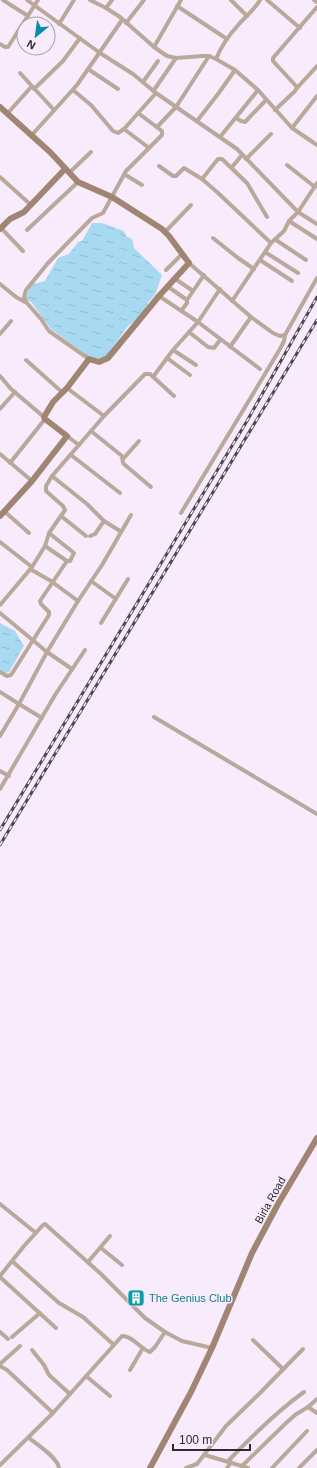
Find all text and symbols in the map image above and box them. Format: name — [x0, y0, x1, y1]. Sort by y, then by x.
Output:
north arrow — [16, 16, 56, 56]
text: N — [25, 38, 38, 52]
street label: Birla Road — [252, 1175, 288, 1225]
building icon: The Genius Club — [126, 1288, 146, 1308]
place label: The Genius Club — [149, 1292, 232, 1304]
scale bar — [173, 1426, 250, 1452]
text: 100 m — [179, 1433, 212, 1447]

